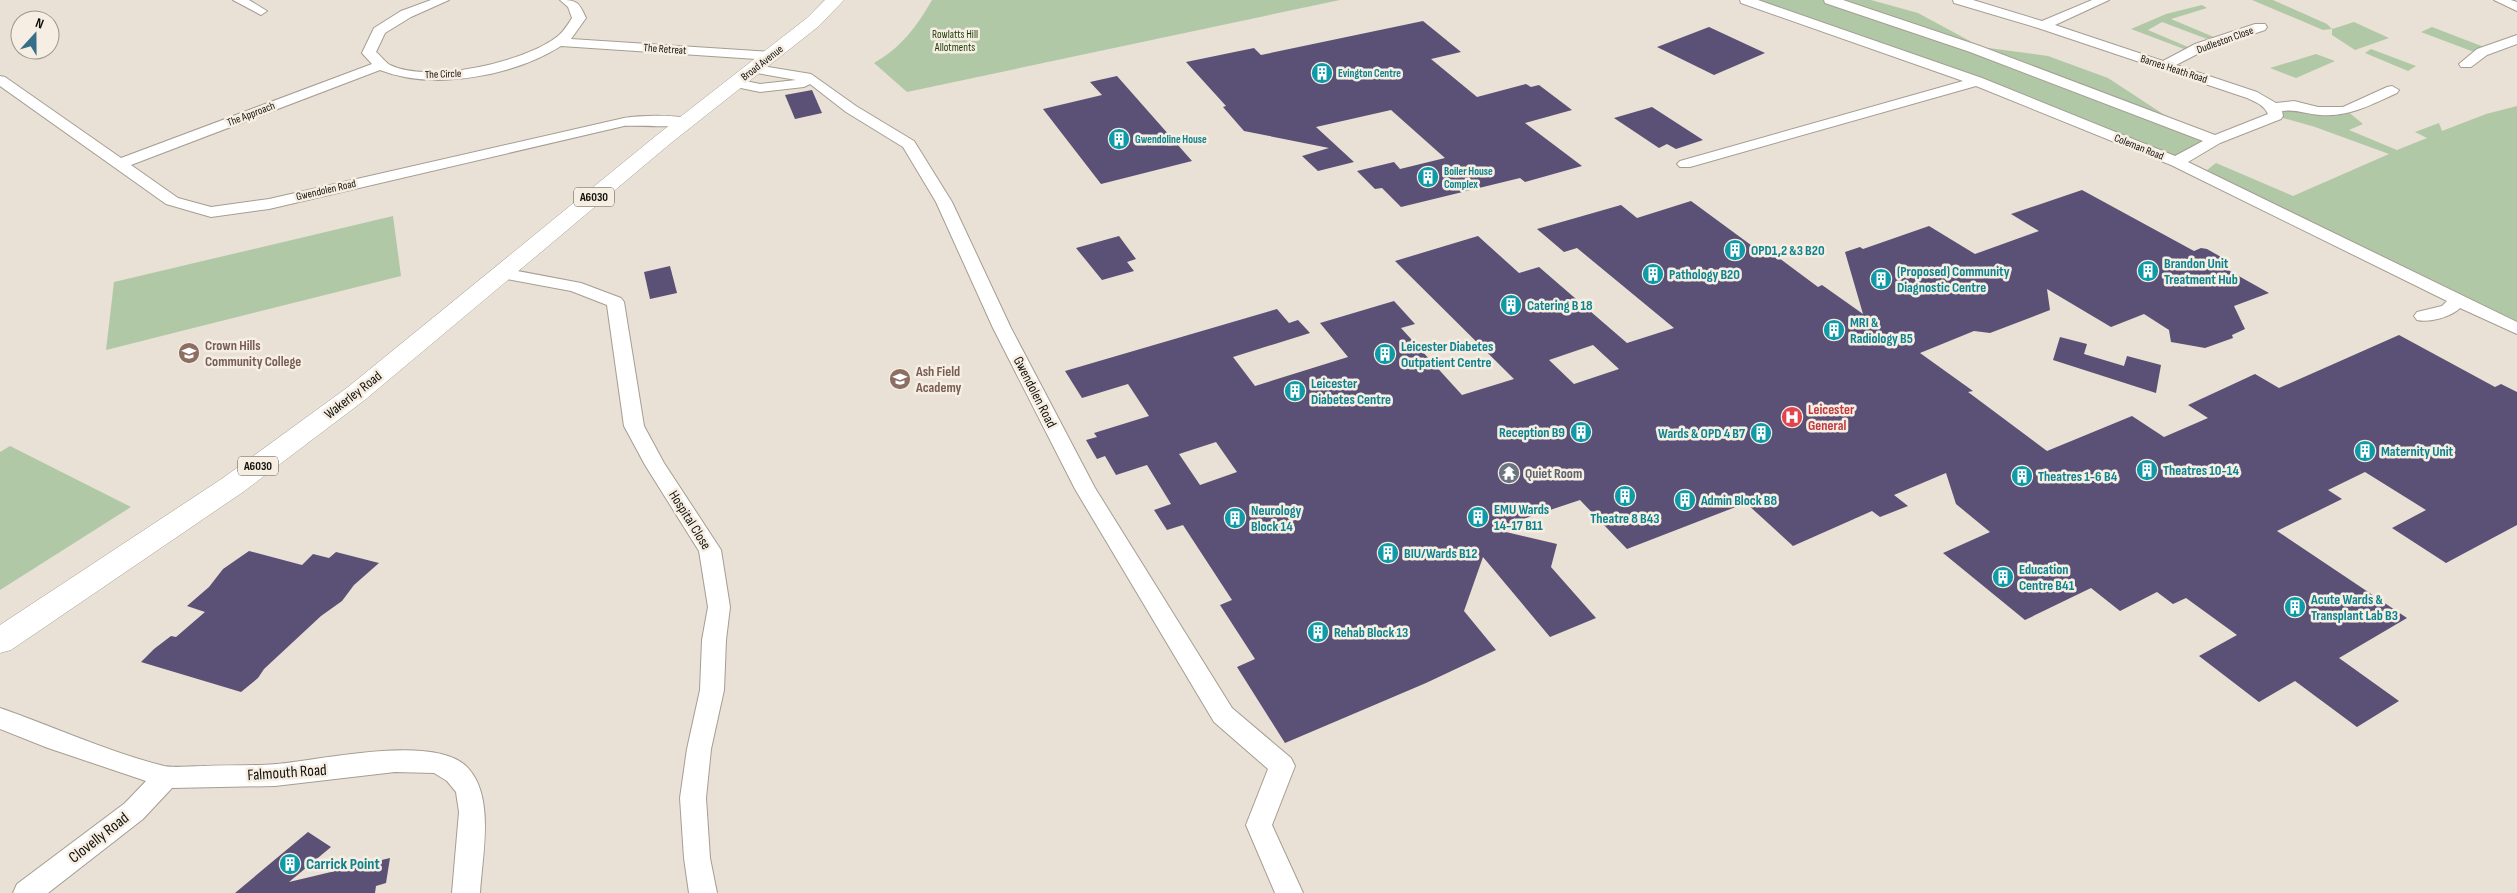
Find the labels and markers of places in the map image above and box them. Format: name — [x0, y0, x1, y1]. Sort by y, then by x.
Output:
building icon: Evington Centre — [1310, 61, 1334, 85]
place label: Evington Centre — [1338, 67, 1401, 80]
building icon: Gwendoline House — [1107, 127, 1131, 151]
place label: Gwendoline House — [1135, 133, 1207, 146]
building icon: Boiler House Complex — [1416, 165, 1440, 189]
place label: Boiler House Complex — [1444, 165, 1493, 191]
building icon: OPD1,2 &3 B20 — [1723, 238, 1747, 262]
place label: OPD1,2 &3 B20 — [1751, 242, 1825, 259]
place label: Brandon Unit Treatment Hub — [2164, 255, 2238, 288]
building icon: Brandon Unit Treatment Hub — [2136, 259, 2160, 283]
building icon: Pathology B20 — [1641, 262, 1665, 286]
place label: (Proposed) Community Diagnostic Centre — [1897, 263, 2010, 296]
place label: Pathology B20 — [1669, 266, 1740, 283]
building icon: (Proposed) Community Diagnostic Centre — [1869, 267, 1893, 291]
building icon: Catering B 18 — [1499, 293, 1523, 317]
place label: Catering B 18 — [1527, 297, 1593, 314]
place label: MRI & Radiology B5 — [1850, 314, 1913, 347]
building icon: MRI & Radiology B5 — [1822, 318, 1846, 342]
place label: Crown Hills Community College — [205, 337, 301, 370]
place label: Leicester Diabetes Outpatient Centre — [1401, 338, 1493, 371]
school or university icon: Crown Hills Community College — [177, 341, 201, 365]
building icon: Leicester Diabetes Outpatient Centre — [1373, 342, 1397, 366]
place label: Ash Field Academy — [915, 363, 962, 396]
school or university icon: Ash Field Academy — [888, 367, 912, 391]
place label: Leicester Diabetes Centre — [1311, 375, 1391, 408]
building icon: Leicester Diabetes Centre — [1283, 379, 1307, 403]
place label: Leicester General — [1808, 401, 1855, 434]
hospital icon: Leicester General — [1780, 405, 1804, 429]
building icon: Reception B9 — [1569, 420, 1593, 444]
building icon: Wards & OPD 4 B7 — [1749, 421, 1773, 445]
place label: Reception B9 — [1499, 424, 1565, 441]
place label: Wards & OPD 4 B7 — [1658, 425, 1746, 442]
building icon: Maternity Unit — [2353, 439, 2377, 463]
place label: Maternity Unit — [2381, 443, 2454, 460]
building icon: Theatres 10-14 — [2135, 458, 2159, 482]
temple icon: Quiet Room — [1497, 461, 1521, 485]
place label: Theatres 10-14 — [2163, 462, 2239, 479]
building icon: Theatres 1-6 B4 — [2010, 464, 2034, 488]
place label: Quiet Room — [1525, 465, 1582, 482]
place label: Theatres 1-6 B4 — [2038, 468, 2118, 485]
building icon: Theatre 8 B43 — [1613, 484, 1637, 508]
building icon: Admin Block B8 — [1673, 488, 1697, 512]
place label: Admin Block B8 — [1700, 492, 1778, 509]
place label: EMU Wards 14-17 B11 — [1494, 501, 1549, 534]
place label: Neurology Block 14 — [1251, 502, 1301, 535]
building icon: EMU Wards 14-17 B11 — [1466, 505, 1490, 529]
building icon: Neurology Block 14 — [1223, 506, 1247, 530]
place label: Theatre 8 B43 — [1590, 510, 1660, 527]
building icon: BIU/Wards B12 — [1376, 541, 1400, 565]
place label: BIU/Wards B12 — [1404, 545, 1477, 562]
place label: Education Centre B41 — [2019, 561, 2075, 594]
building icon: Education Centre B41 — [1991, 565, 2015, 589]
place label: Acute Wards & Transplant Lab B3 — [2310, 591, 2398, 624]
building icon: Acute Wards & Transplant Lab B3 — [2283, 595, 2307, 619]
building icon: Rehab Block 13 — [1306, 620, 1330, 644]
place label: Rehab Block 13 — [1334, 624, 1408, 641]
building icon: Carrick Point — [278, 852, 302, 876]
place label: Carrick Point — [306, 855, 380, 874]

